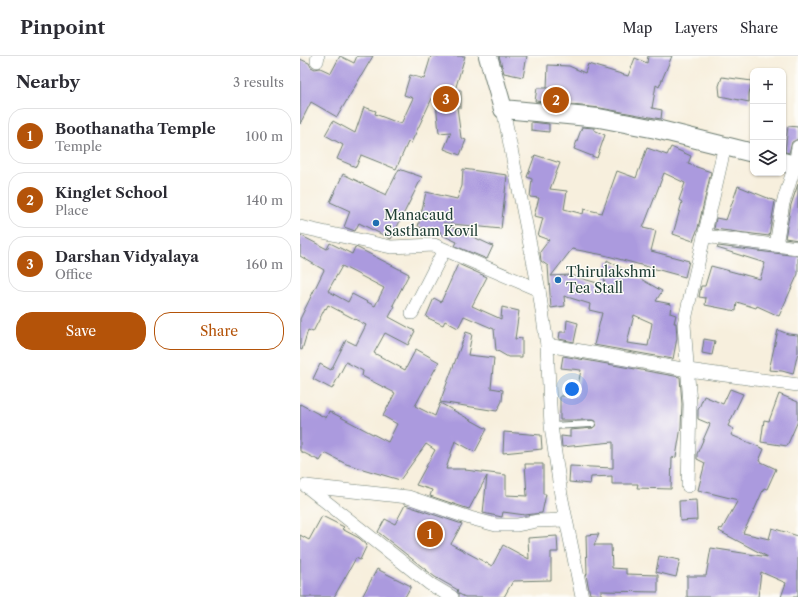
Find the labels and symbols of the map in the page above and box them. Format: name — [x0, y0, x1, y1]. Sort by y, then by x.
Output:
pin: 3 — [433, 84, 459, 114]
pin: 2 — [543, 85, 569, 115]
place label: Manacaud Sastham Kovil — [384, 206, 478, 240]
marker: Manacaud Sastham Kovil — [371, 218, 381, 228]
place label: Thirulakshmi Tea Stall — [566, 263, 656, 297]
marker: Thirulakshmi Tea Stall — [553, 275, 563, 285]
your location — [562, 379, 582, 399]
pin: 1 — [417, 519, 443, 549]

